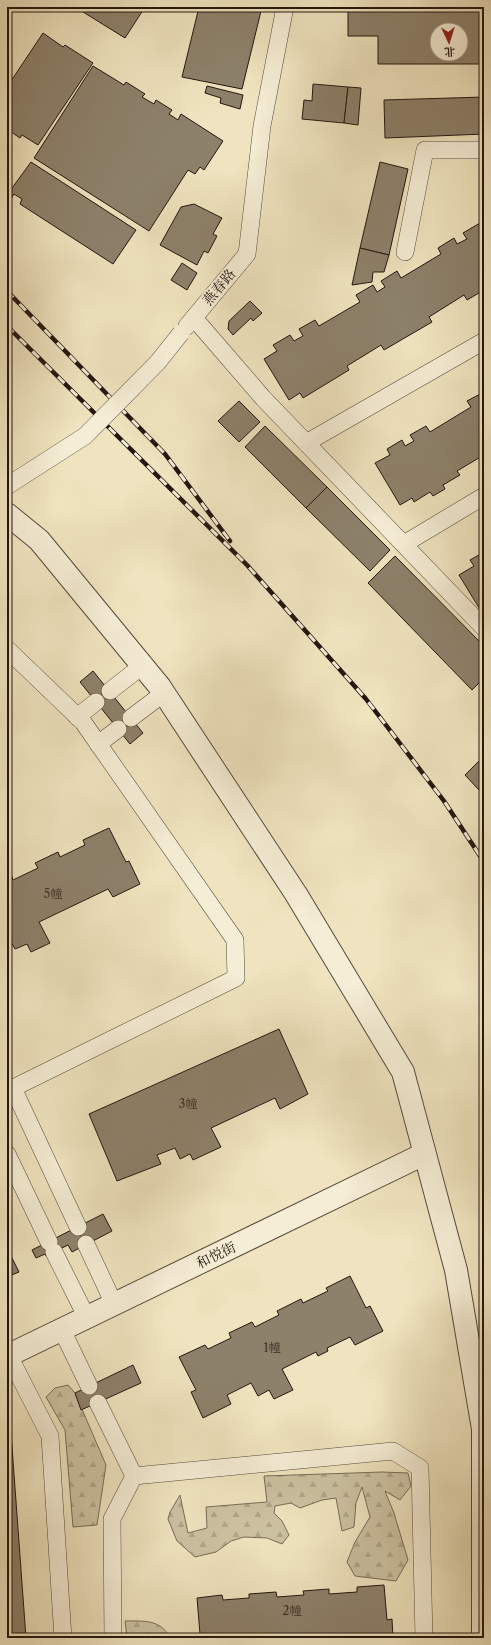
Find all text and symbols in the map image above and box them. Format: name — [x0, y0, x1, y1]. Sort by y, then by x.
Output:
north arrow — [429, 22, 469, 62]
text: 北 — [444, 45, 456, 59]
street label: 燕春路 — [199, 265, 239, 309]
house number: 5幢 — [44, 886, 62, 901]
house number: 3幢 — [179, 1096, 197, 1111]
street label: 和悦街 — [193, 1238, 239, 1272]
house number: 1幢 — [263, 1340, 281, 1355]
house number: 2幢 — [283, 1603, 301, 1618]

